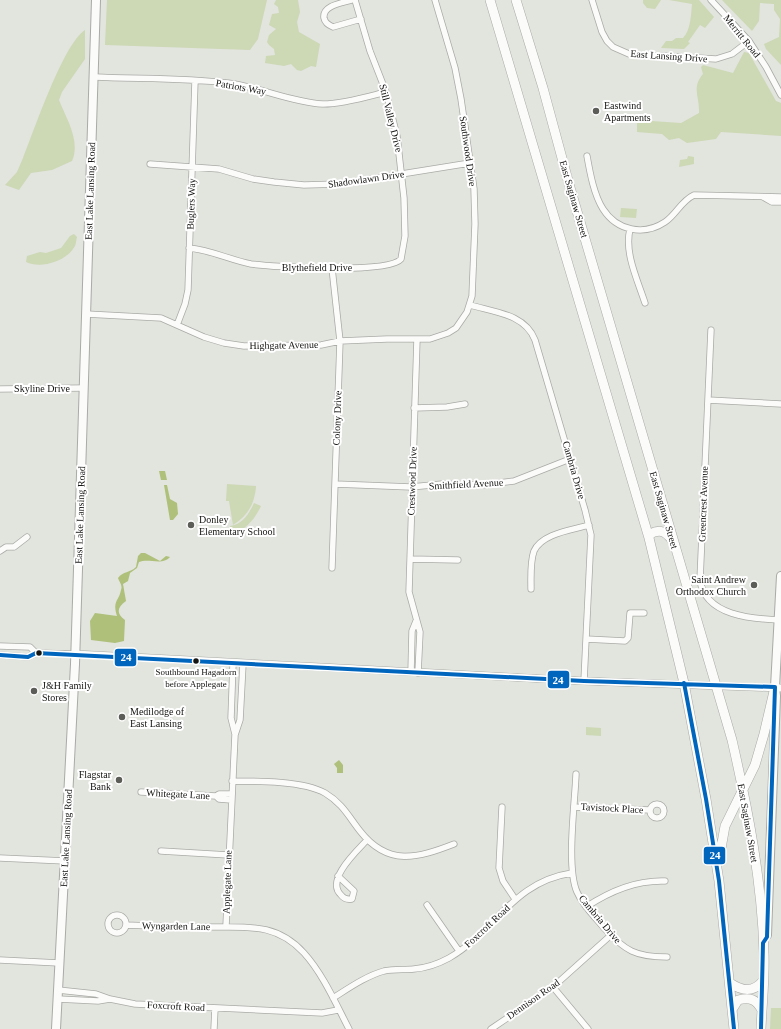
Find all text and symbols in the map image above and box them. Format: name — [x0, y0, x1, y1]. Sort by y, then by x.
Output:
street label: Merritt Road — [721, 12, 763, 60]
street label: East Lansing Drive — [630, 48, 708, 64]
street label: Patriots Way — [215, 77, 267, 97]
street label: Still Valley Drive — [377, 83, 405, 154]
place label: Eastwind Apartments — [604, 100, 651, 123]
marker: Eastwind Apartments — [591, 106, 601, 116]
street label: Southwood Drive — [458, 115, 478, 187]
street label: East Lake Lansing Road — [83, 142, 97, 240]
street label: East Saginaw Street — [558, 159, 590, 239]
street label: Shadowlawn Drive — [327, 168, 405, 190]
street label: Buglers Way — [185, 178, 197, 230]
street label: Blythefield Drive — [282, 262, 353, 273]
street label: Highgate Avenue — [249, 339, 319, 351]
street label: Skyline Drive — [14, 383, 70, 394]
street label: Colony Drive — [331, 390, 343, 446]
street label: Cambria Drive — [560, 440, 588, 501]
street label: Crestwood Drive — [405, 446, 419, 515]
street label: Greencrest Avenue — [696, 465, 710, 542]
street label: East Lake Lansing Road — [73, 466, 87, 564]
street label: East Saginaw Street — [648, 470, 680, 550]
street label: Smithfield Avenue — [428, 477, 504, 491]
place label: Donley Elementary School — [199, 514, 276, 537]
marker: Donley Elementary School — [186, 520, 196, 530]
place label: Saint Andrew Orthodox Church — [676, 574, 747, 597]
marker: Saint Andrew Orthodox Church — [749, 580, 759, 590]
unlabelled marker — [34, 648, 44, 658]
line badge: 24 — [114, 648, 137, 667]
text: 24 — [121, 651, 132, 663]
marker: Southbound Hagadorn before Applegate — [191, 656, 201, 666]
place label: Southbound Hagadorn before Applegate — [155, 667, 237, 689]
line badge: 24 — [547, 670, 570, 689]
text: 24 — [553, 674, 564, 686]
place label: J&H Family Stores — [42, 680, 92, 703]
marker: J&H Family Stores — [29, 686, 39, 696]
place label: Medilodge of East Lansing — [130, 706, 185, 729]
marker: Medilodge of East Lansing — [117, 712, 127, 722]
place label: Flagstar Bank — [79, 769, 112, 792]
marker: Flagstar Bank — [114, 775, 124, 785]
street label: East Saginaw Street — [736, 783, 760, 864]
street label: Whitegate Lane — [146, 787, 211, 801]
street label: East Lake Lansing Road — [58, 789, 74, 887]
street label: Tavistock Place — [580, 801, 644, 815]
line badge: 24 — [703, 846, 726, 865]
street label: Applegate Lane — [220, 849, 234, 914]
text: 24 — [710, 849, 721, 861]
street label: Cambria Drive — [577, 893, 624, 946]
street label: Foxcroft Road — [462, 902, 512, 950]
street label: Wyngarden Lane — [142, 920, 211, 932]
street label: Dennison Road — [504, 977, 562, 1021]
street label: Foxcroft Road — [147, 999, 205, 1013]

